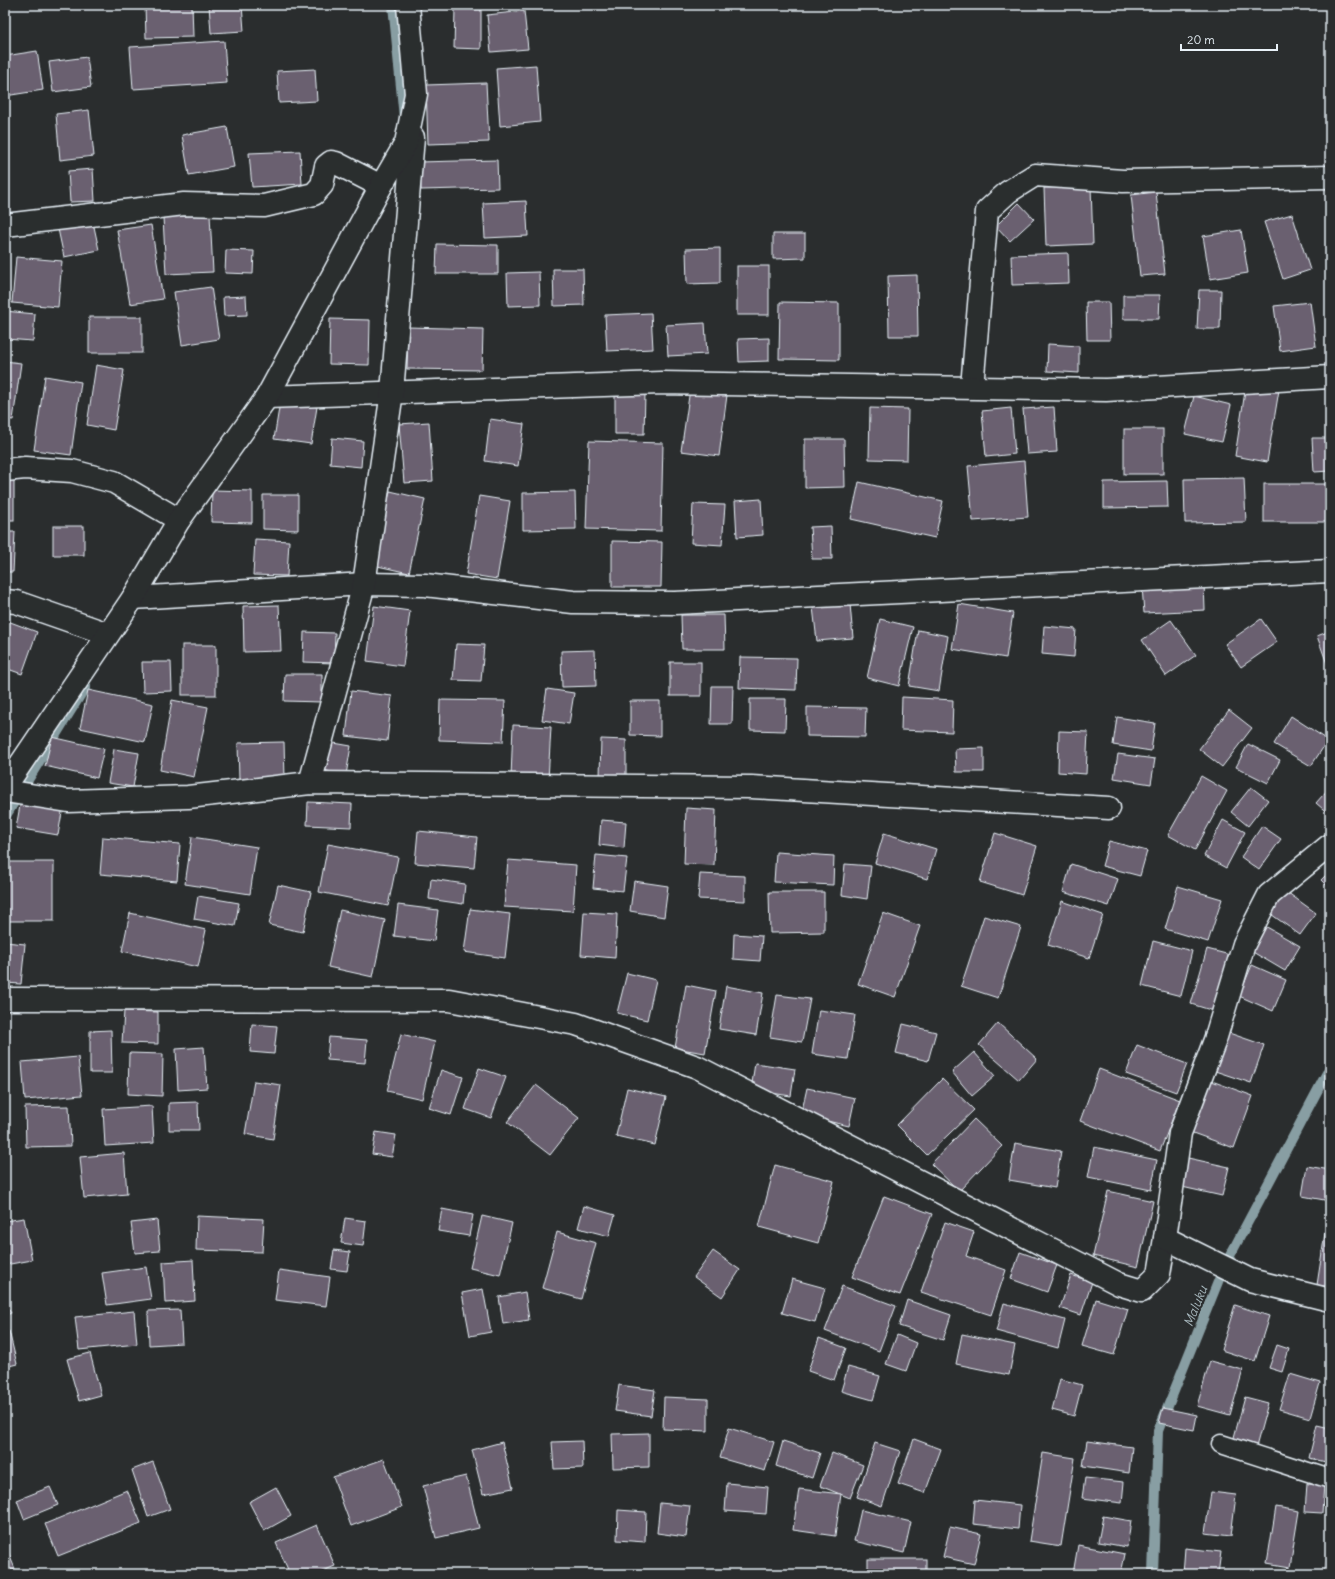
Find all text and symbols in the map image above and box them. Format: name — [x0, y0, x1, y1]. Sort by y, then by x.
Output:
scale bar — [1181, 26, 1277, 52]
text: 20 m — [1187, 32, 1215, 47]
water label: Maluku — [1180, 1282, 1212, 1329]

